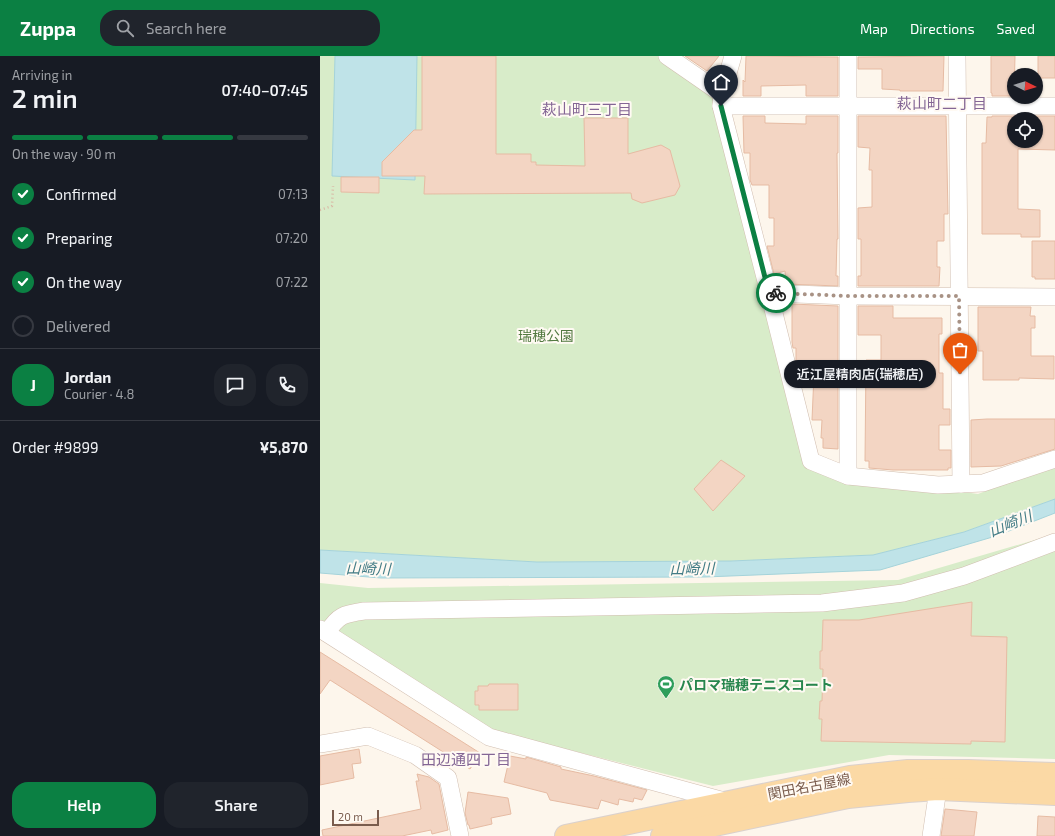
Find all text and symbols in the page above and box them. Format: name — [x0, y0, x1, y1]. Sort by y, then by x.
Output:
search box — [100, 10, 380, 46]
text: Zuppa — [20, 17, 76, 40]
icon: search — [114, 17, 136, 39]
text: Search here — [146, 19, 227, 37]
text: Map — [860, 20, 888, 37]
text: Directions — [910, 20, 975, 37]
text: Saved — [997, 20, 1035, 37]
pin — [704, 65, 738, 106]
text: Arriving in — [12, 67, 72, 83]
north arrow — [1007, 68, 1043, 104]
map controls — [1007, 68, 1043, 148]
icon: home — [710, 71, 732, 93]
text: 07:40–07:45 — [221, 81, 308, 99]
text: 2 min — [12, 82, 78, 113]
district label: 萩山町二丁目 — [897, 94, 987, 112]
district label: 萩山町三丁目 — [542, 100, 632, 118]
button: locate — [1007, 112, 1043, 148]
text: On the way · 90 m — [12, 146, 116, 162]
icon: check — [12, 183, 34, 205]
text: Confirmed — [46, 185, 117, 203]
text: 07:13 — [278, 186, 308, 202]
icon: check — [12, 227, 34, 249]
text: Preparing — [46, 229, 112, 247]
text: 07:20 — [275, 230, 308, 246]
icon: check — [12, 271, 34, 293]
text: On the way — [46, 273, 122, 291]
courier — [756, 273, 796, 313]
text: 07:22 — [276, 274, 308, 290]
icon: bike — [765, 282, 787, 304]
text: Delivered — [46, 317, 111, 335]
park label: 瑞穂公園 — [518, 327, 574, 344]
pin — [943, 333, 977, 374]
icon: bag — [949, 339, 971, 361]
callout: 近江屋精肉店(瑞穂店) — [784, 360, 936, 388]
button: chat — [214, 364, 256, 406]
button: phone — [266, 364, 308, 406]
text: 近江屋精肉店(瑞穂店) — [797, 366, 923, 382]
text: Jordan — [64, 368, 111, 386]
text: J — [30, 376, 36, 394]
text: Courier · 4.8 — [64, 386, 134, 402]
text: Order #9899 — [12, 438, 99, 456]
text: ¥5,870 — [259, 438, 308, 456]
water label: 山崎川 — [986, 505, 1036, 540]
water label: 山崎川 — [345, 559, 393, 577]
water label: 山崎川 — [669, 559, 717, 577]
sports icon: パロマ瑞穂テニスコート — [656, 674, 676, 699]
place label: パロマ瑞穂テニスコート — [679, 676, 833, 693]
district label: 田辺通四丁目 — [421, 750, 511, 768]
street label: 関田名古屋線 — [766, 770, 852, 802]
button: Help — [12, 782, 156, 828]
button: Share — [164, 782, 308, 828]
scale bar — [332, 808, 379, 827]
text: 20 m — [338, 810, 363, 823]

